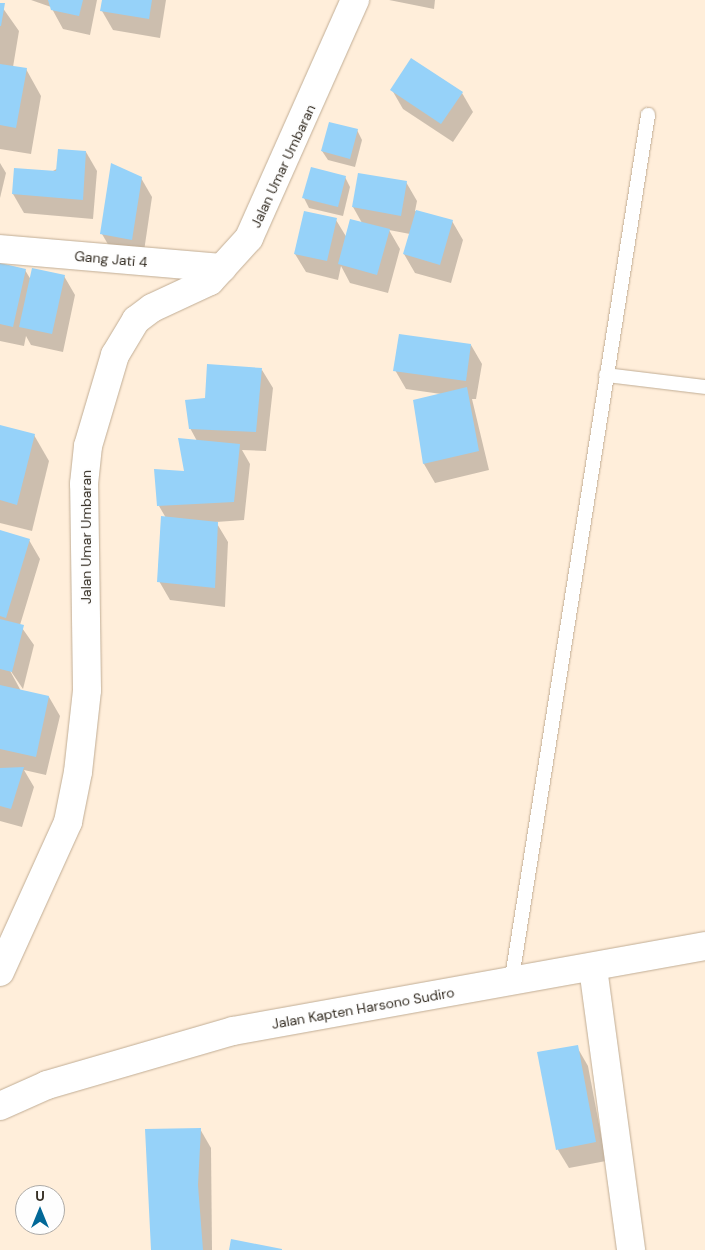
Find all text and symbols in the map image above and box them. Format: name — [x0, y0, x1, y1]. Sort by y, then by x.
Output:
street label: Jalan Umar Umbaran — [247, 102, 319, 230]
street label: Gang Jati 4 — [74, 247, 148, 271]
street label: Jalan Umar Umbaran — [78, 470, 94, 604]
street label: Jalan Kapten Harsono Sudiro — [270, 984, 456, 1032]
north arrow — [15, 1185, 65, 1235]
text: U — [35, 1187, 45, 1205]

